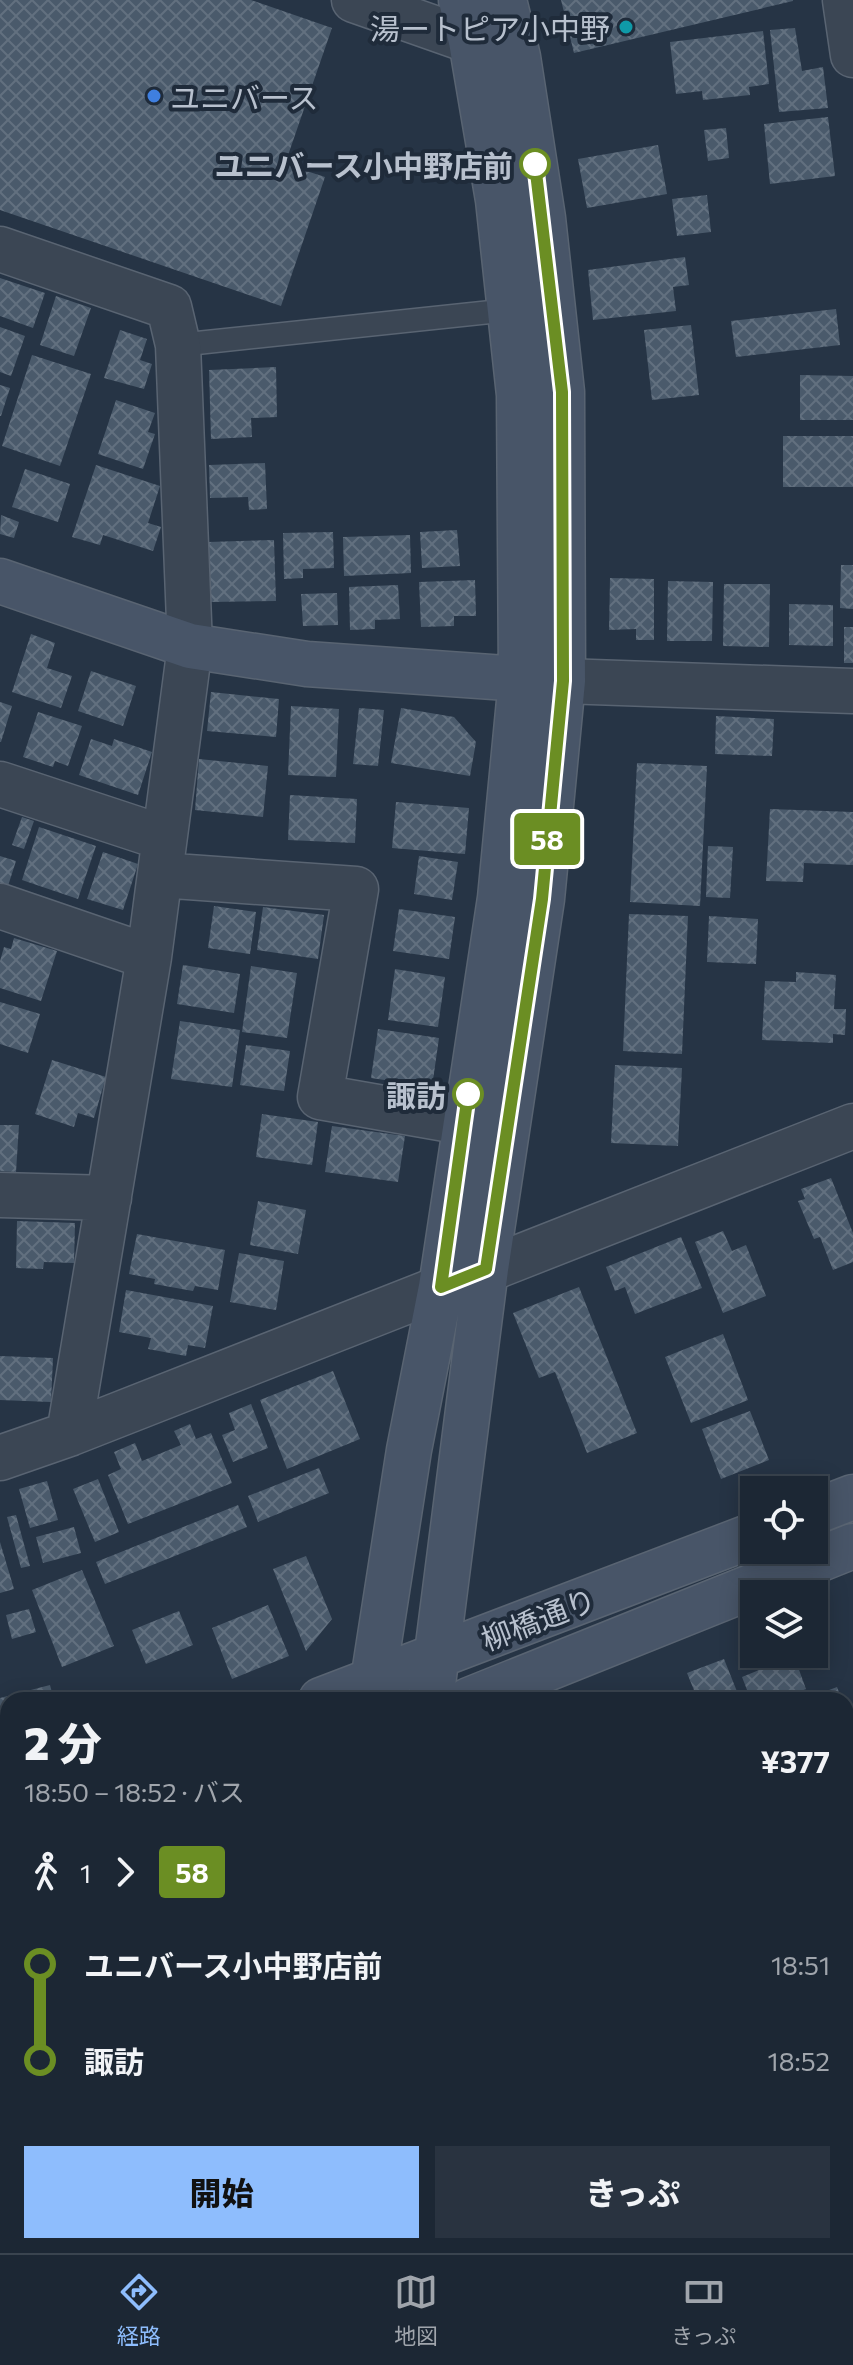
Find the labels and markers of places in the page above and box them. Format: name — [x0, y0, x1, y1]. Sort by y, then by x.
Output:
place label: 湯ートピア小中野 — [370, 9, 610, 46]
marker: 湯ートピア小中野 — [617, 18, 635, 36]
place label: ユニバース — [170, 78, 319, 115]
marker: ユニバース — [145, 87, 163, 105]
place label: ユニバース小中野店前 — [215, 146, 513, 183]
marker: ユニバース小中野店前 — [520, 149, 550, 179]
place label: 諏訪 — [386, 1076, 446, 1113]
marker: 諏訪 — [453, 1079, 483, 1109]

